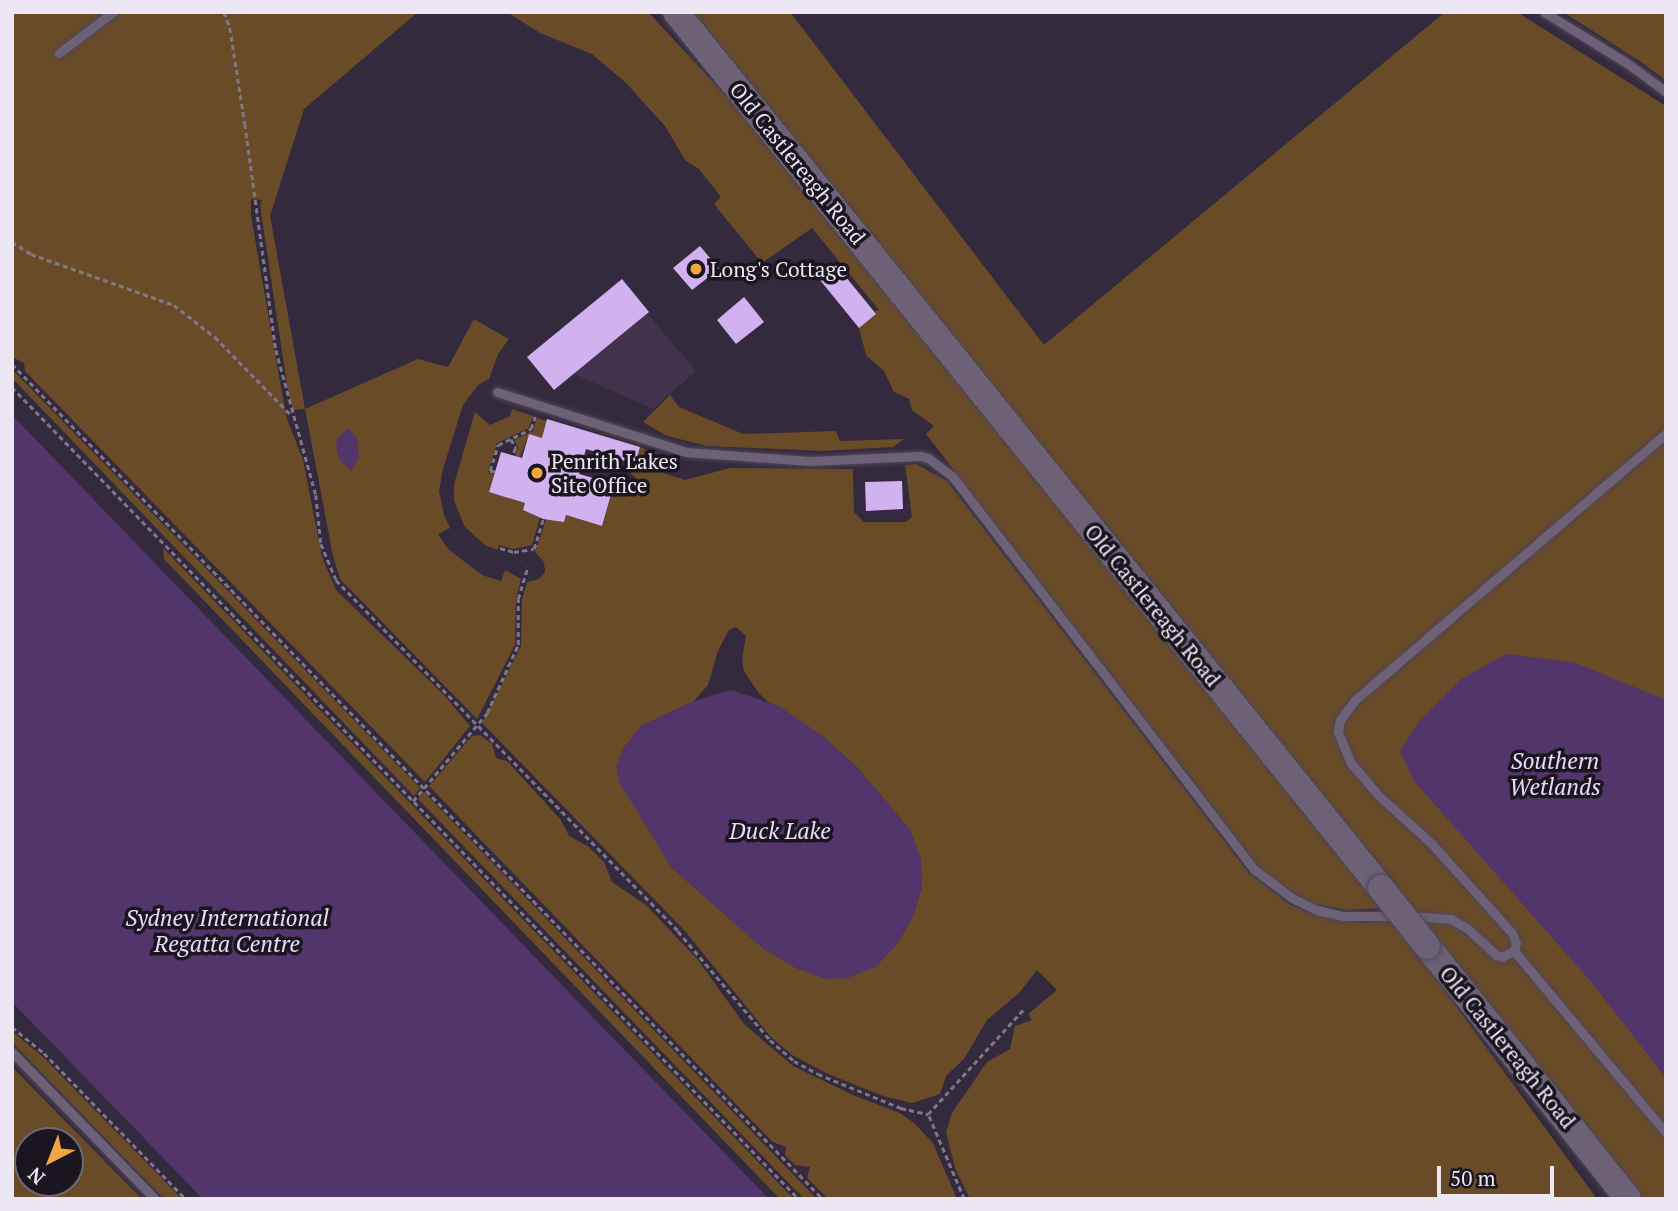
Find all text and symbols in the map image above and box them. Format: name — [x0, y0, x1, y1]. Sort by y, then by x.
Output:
street label: Old Castlereagh Road — [725, 77, 871, 249]
place label: Long's Cottage — [710, 256, 847, 282]
marker: Long's Cottage — [688, 261, 704, 277]
place label: Penrith Lakes Site Office — [551, 448, 678, 498]
marker: Penrith Lakes Site Office — [529, 465, 545, 481]
street label: Old Castlereagh Road — [1080, 519, 1226, 691]
water label: Southern Wetlands — [1509, 747, 1601, 801]
water label: Duck Lake — [729, 817, 831, 845]
water label: Sydney International Regatta Centre — [125, 904, 329, 958]
street label: Old Castlereagh Road — [1435, 961, 1581, 1133]
north arrow — [14, 1127, 84, 1197]
scale bar — [1440, 1152, 1557, 1196]
text: N — [22, 1162, 50, 1191]
text: 50 m — [1450, 1164, 1496, 1192]

